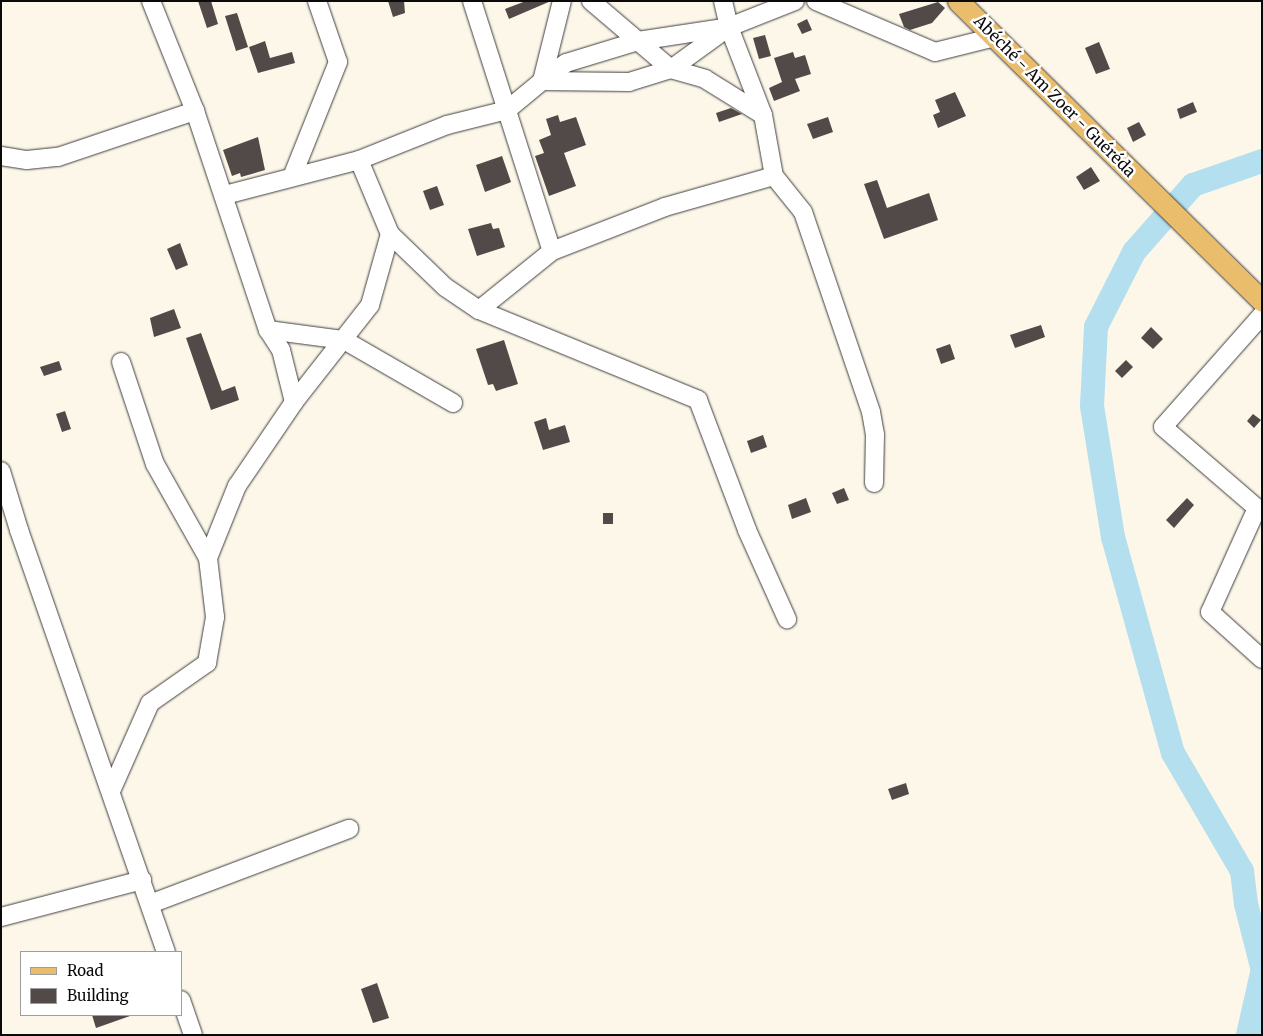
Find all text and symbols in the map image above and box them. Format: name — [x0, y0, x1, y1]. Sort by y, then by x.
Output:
street label: Abéché - Am Zoer - Guéréda — [970, 11, 1140, 181]
legend — [20, 951, 182, 1016]
text: Road — [67, 961, 103, 980]
text: Building — [67, 986, 129, 1005]

